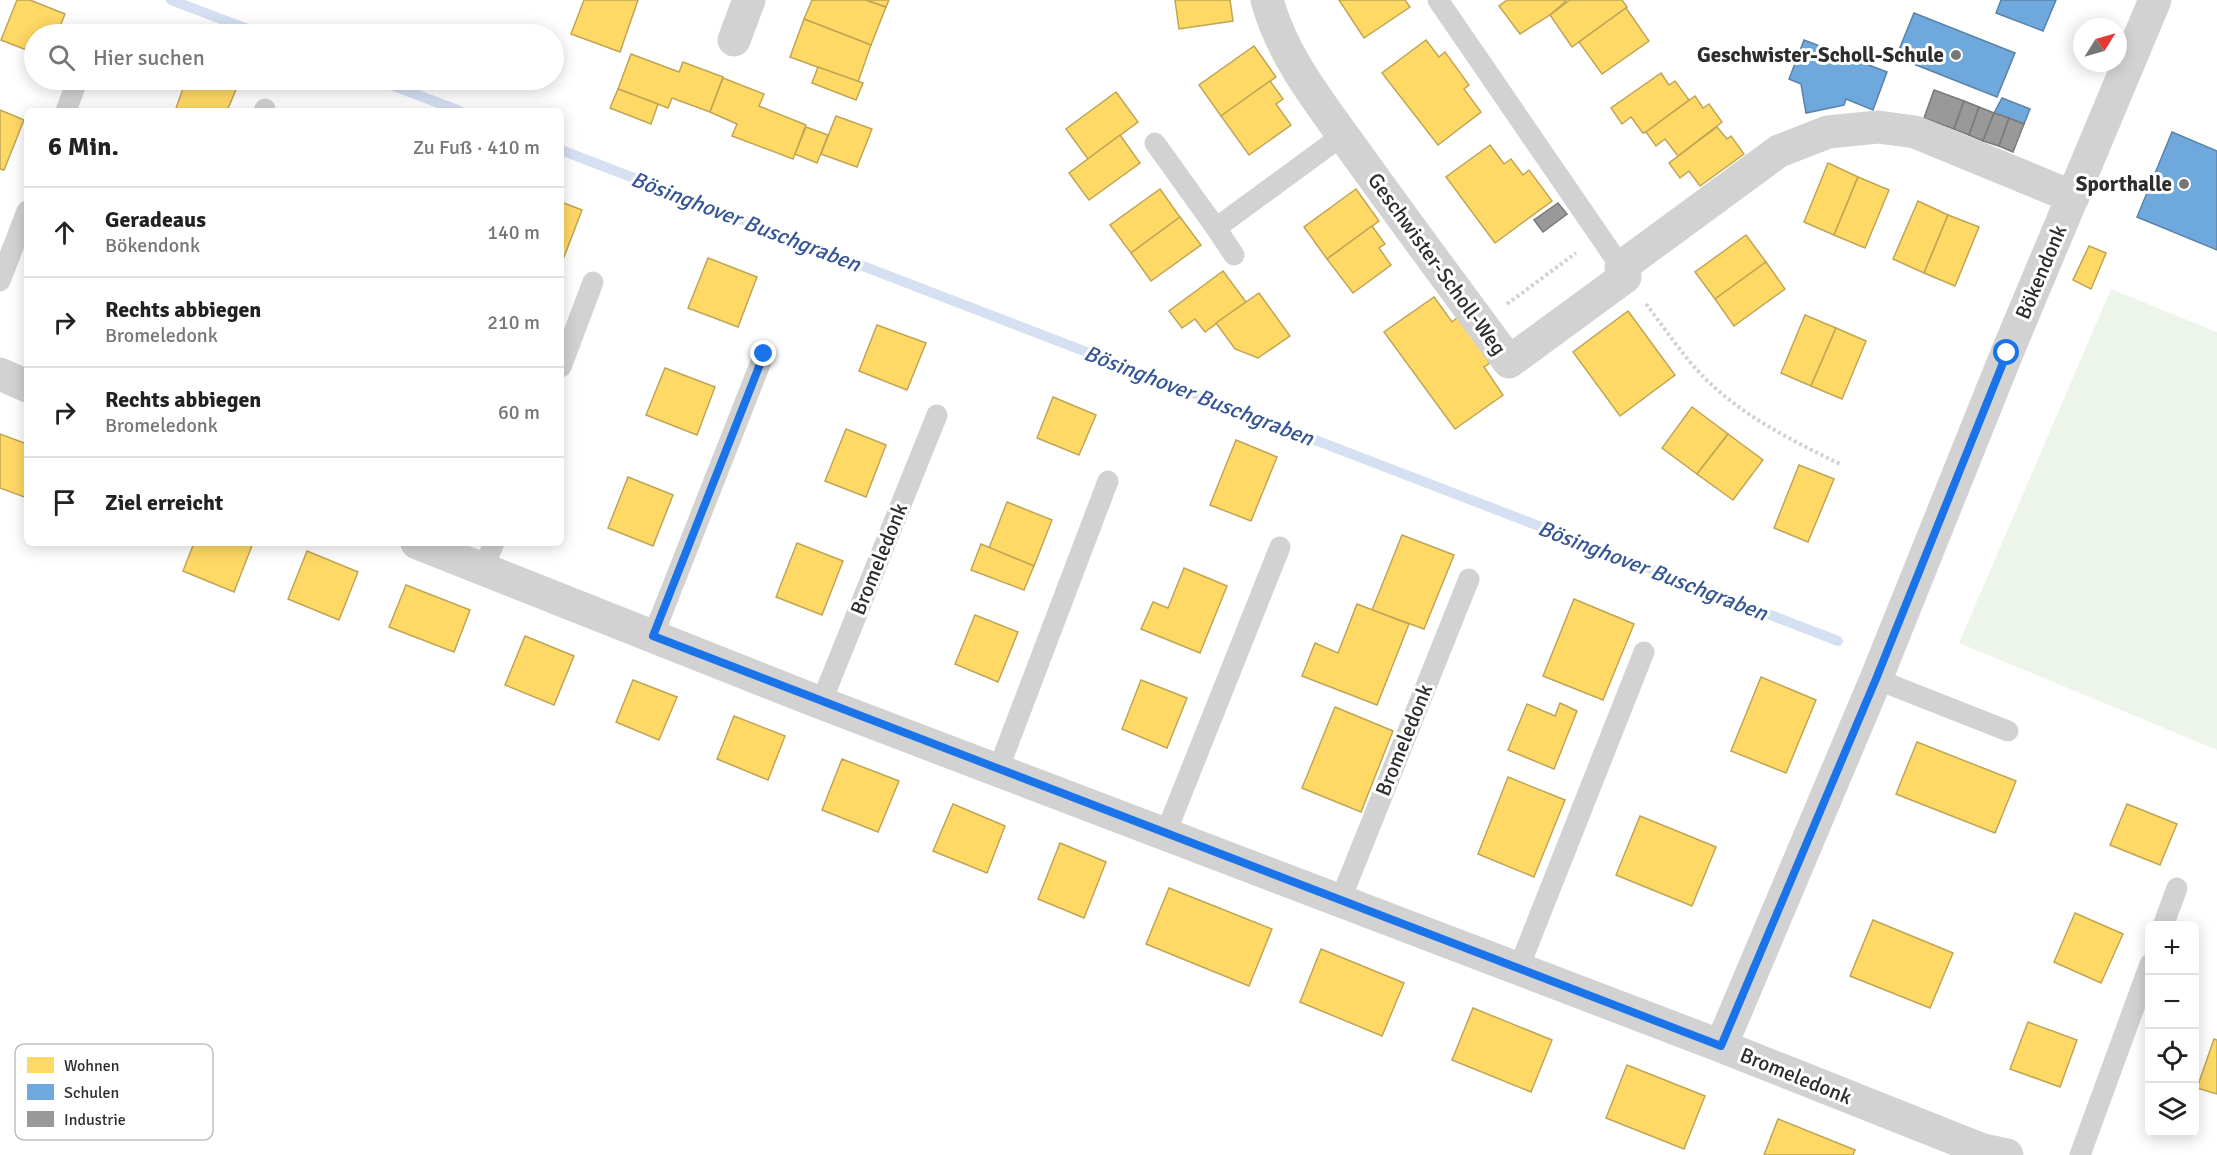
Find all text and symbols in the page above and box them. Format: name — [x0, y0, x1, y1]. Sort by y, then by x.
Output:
north arrow — [2073, 18, 2127, 72]
search box — [24, 24, 564, 90]
icon: search — [45, 41, 78, 74]
place label: Geschwister-Scholl-Schule — [1697, 42, 1944, 68]
text: Hier suchen — [93, 44, 205, 71]
marker: Geschwister-Scholl-Schule — [1949, 48, 1963, 62]
text: 6 Min. — [48, 131, 119, 163]
text: Zu Fuß · 410 m — [413, 135, 540, 160]
water label: Bösinghover Buschgraben — [627, 165, 865, 278]
street label: Geschwister-Scholl-Weg — [1362, 168, 1512, 360]
place label: Sporthalle — [2076, 171, 2172, 197]
marker: Sporthalle — [2177, 177, 2191, 191]
text: Geradeaus — [105, 206, 206, 233]
icon: ahead — [48, 216, 81, 249]
text: 140 m — [487, 220, 540, 245]
street label: Bökendonk — [2010, 221, 2073, 323]
text: Bökendonk — [105, 233, 200, 258]
text: Rechts abbiegen — [105, 296, 261, 323]
icon: right — [48, 306, 81, 339]
text: 210 m — [487, 310, 540, 335]
text: Bromeledonk — [105, 323, 218, 348]
water label: Bösinghover Buschgraben — [1080, 339, 1318, 452]
route start — [1993, 339, 2019, 365]
route end — [750, 340, 776, 366]
text: Rechts abbiegen — [105, 386, 261, 413]
icon: right — [48, 396, 81, 429]
text: 60 m — [498, 400, 540, 425]
text: Bromeledonk — [105, 413, 218, 438]
icon: arrive — [48, 486, 81, 519]
text: Ziel erreicht — [105, 489, 223, 516]
street label: Bromeledonk — [845, 499, 913, 619]
water label: Bösinghover Buschgraben — [1534, 514, 1772, 627]
street label: Bromeledonk — [1370, 680, 1438, 800]
map controls — [2145, 921, 2199, 1137]
button: + — [2145, 921, 2199, 975]
button: − — [2145, 975, 2199, 1029]
button: locate — [2145, 1029, 2199, 1083]
street label: Bromeledonk — [1736, 1042, 1856, 1110]
legend — [15, 1044, 213, 1140]
text: Wohnen — [64, 1056, 119, 1076]
text: Schulen — [64, 1083, 119, 1103]
button: layers — [2145, 1083, 2199, 1137]
text: Industrie — [64, 1110, 126, 1130]

